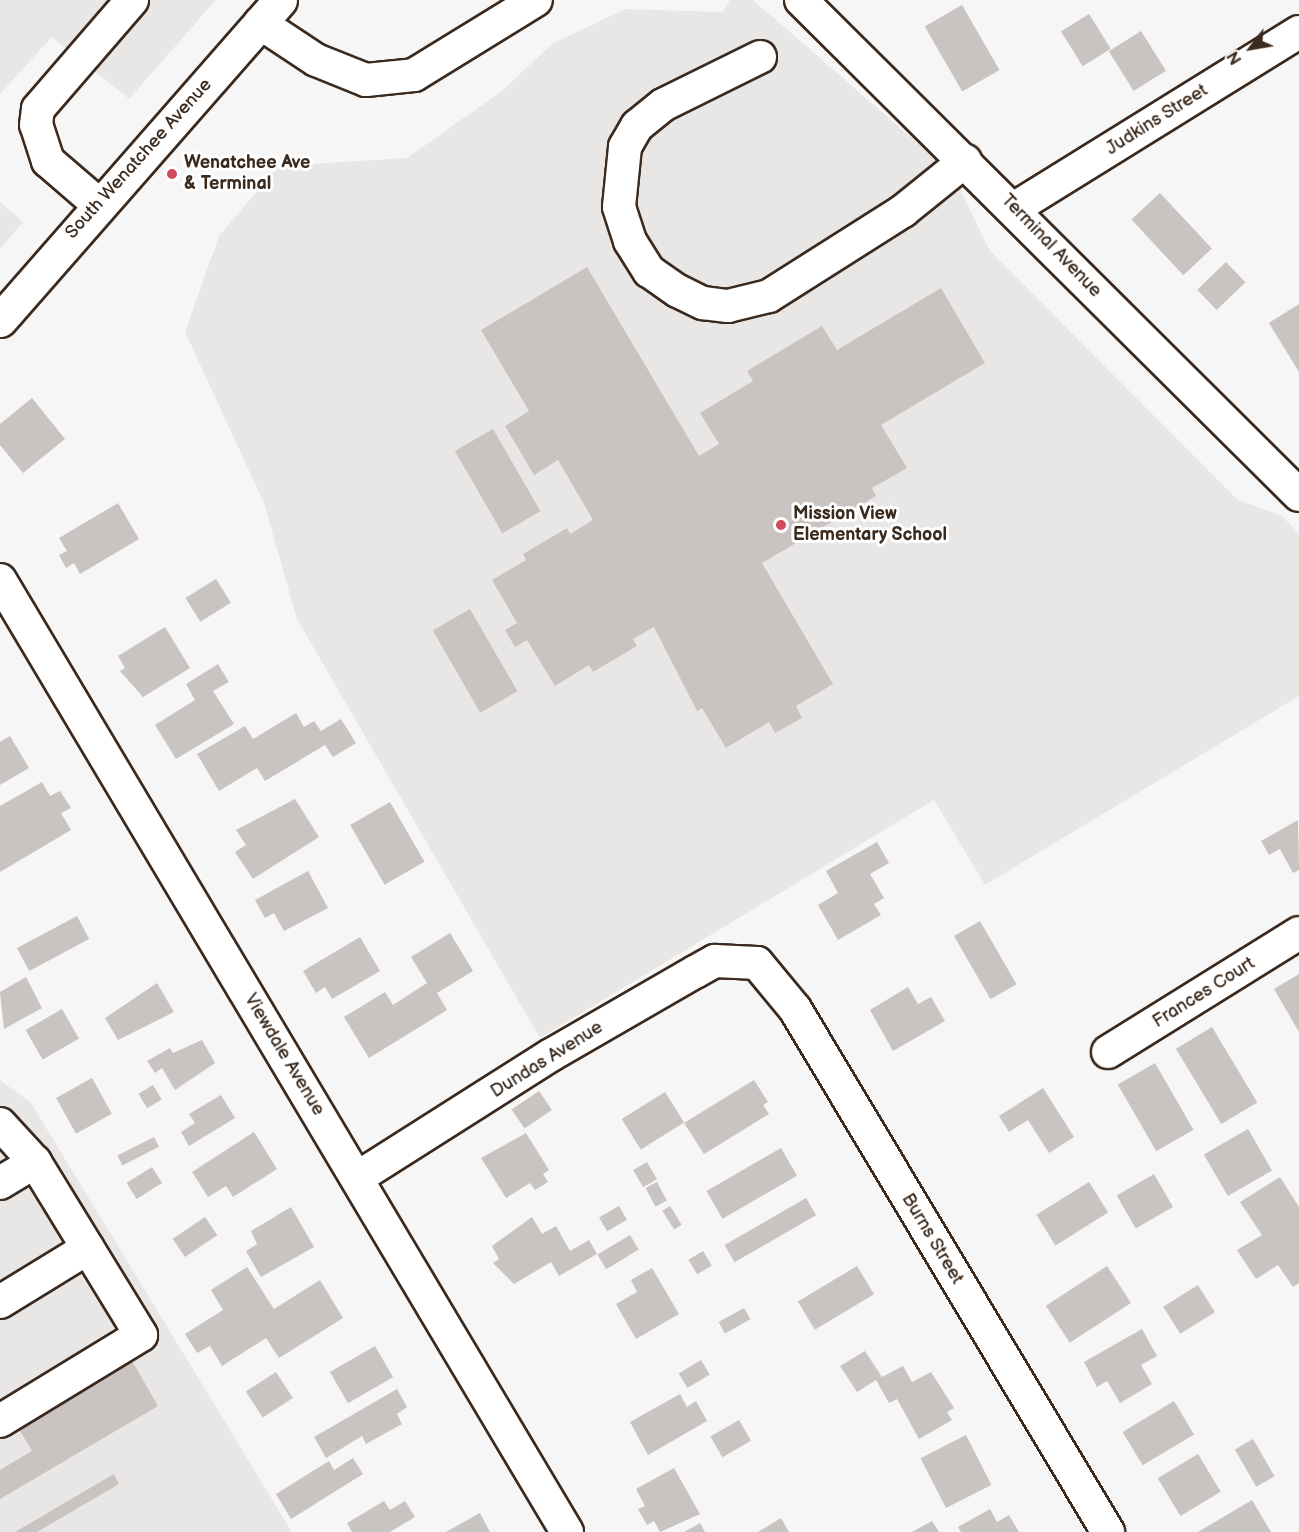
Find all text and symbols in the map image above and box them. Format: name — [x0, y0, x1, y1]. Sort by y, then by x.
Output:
north arrow — [1221, 18, 1281, 78]
text: N — [1224, 47, 1246, 68]
street label: South Wenatchee Avenue — [61, 74, 217, 244]
street label: Judkins Street — [1102, 80, 1212, 160]
place label: Wenatchee Ave & Terminal — [184, 153, 310, 195]
marker: Wenatchee Ave & Terminal — [165, 167, 179, 181]
street label: Terminal Avenue — [996, 190, 1106, 302]
place label: Mission View Elementary School — [793, 504, 948, 546]
marker: Mission View Elementary School — [774, 518, 788, 532]
street label: Frances Court — [1149, 953, 1259, 1033]
street label: Viewdale Avenue — [239, 990, 329, 1120]
street label: Dundas Avenue — [487, 1017, 607, 1103]
street label: Burns Street — [896, 1190, 968, 1288]

